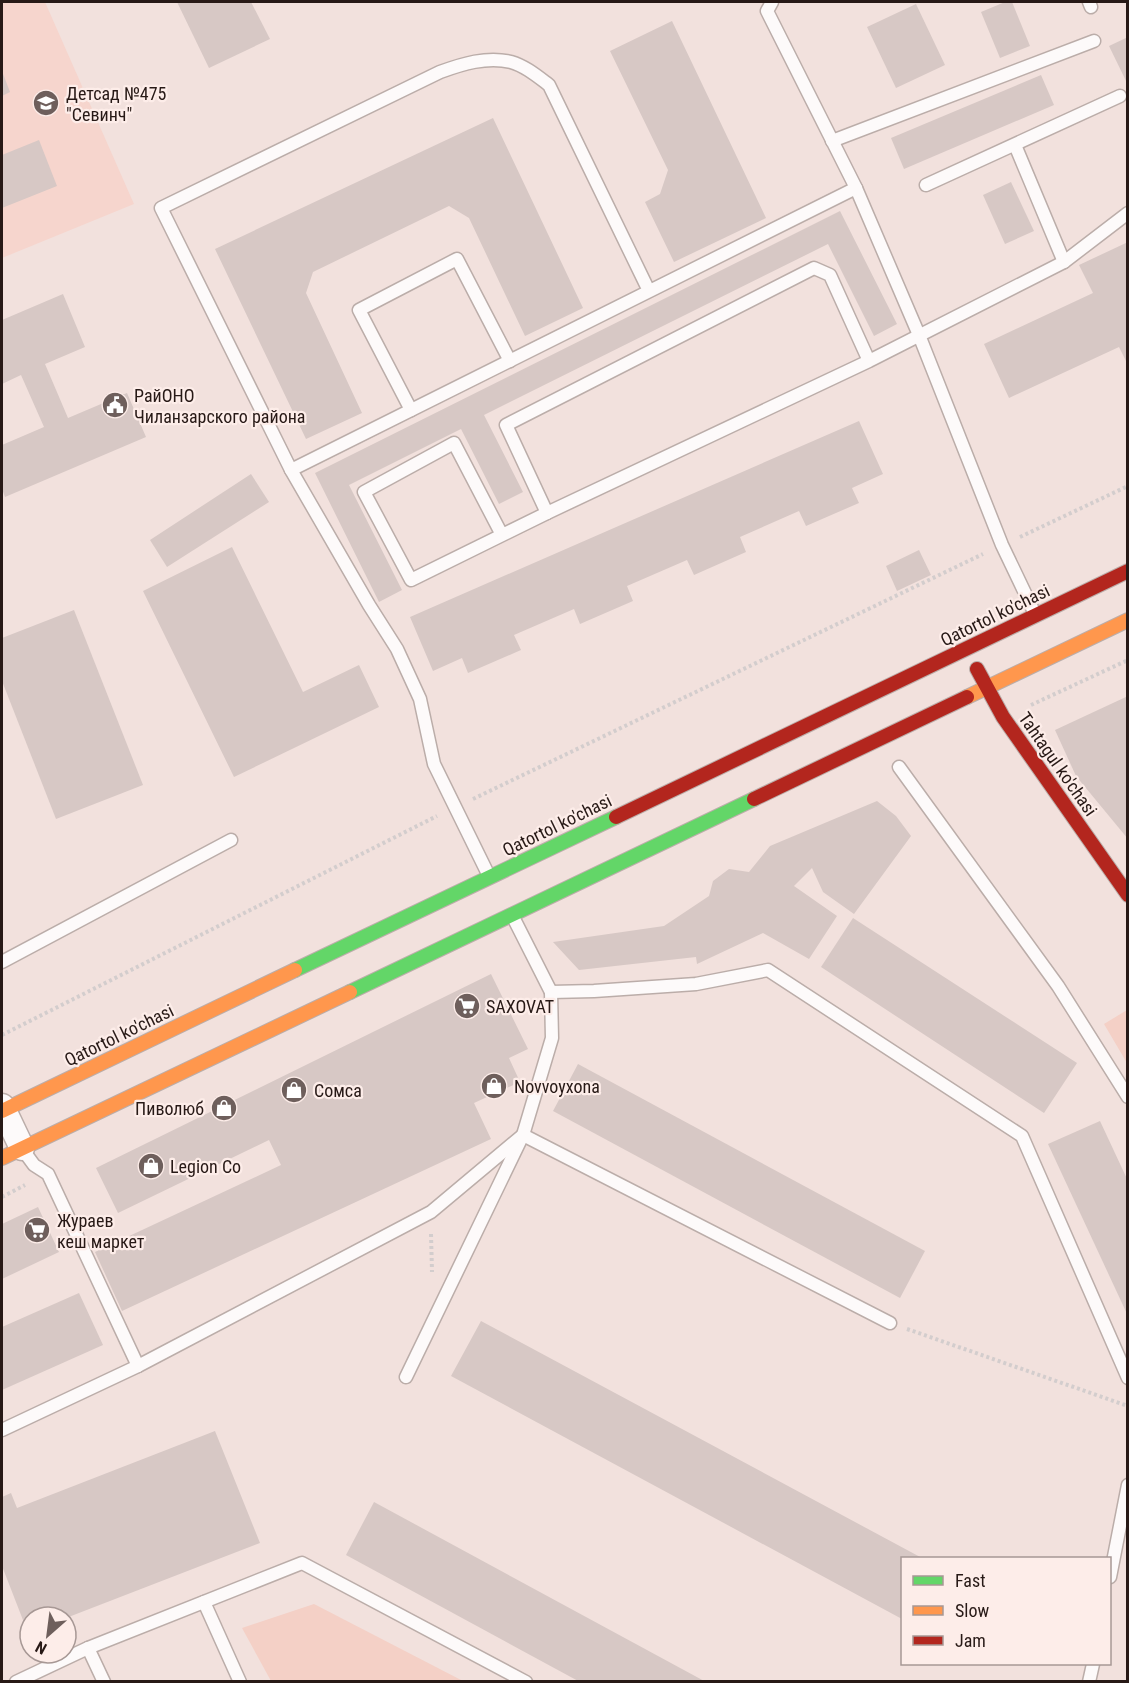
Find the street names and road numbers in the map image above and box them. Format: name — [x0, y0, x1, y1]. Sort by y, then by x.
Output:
street label: Qatortol ko'chasi — [937, 580, 1053, 650]
street label: Tahtagul ko'chasi — [1014, 708, 1102, 820]
street label: Qatortol ko'chasi — [499, 790, 615, 860]
street label: Qatortol ko'chasi — [61, 1000, 177, 1070]

